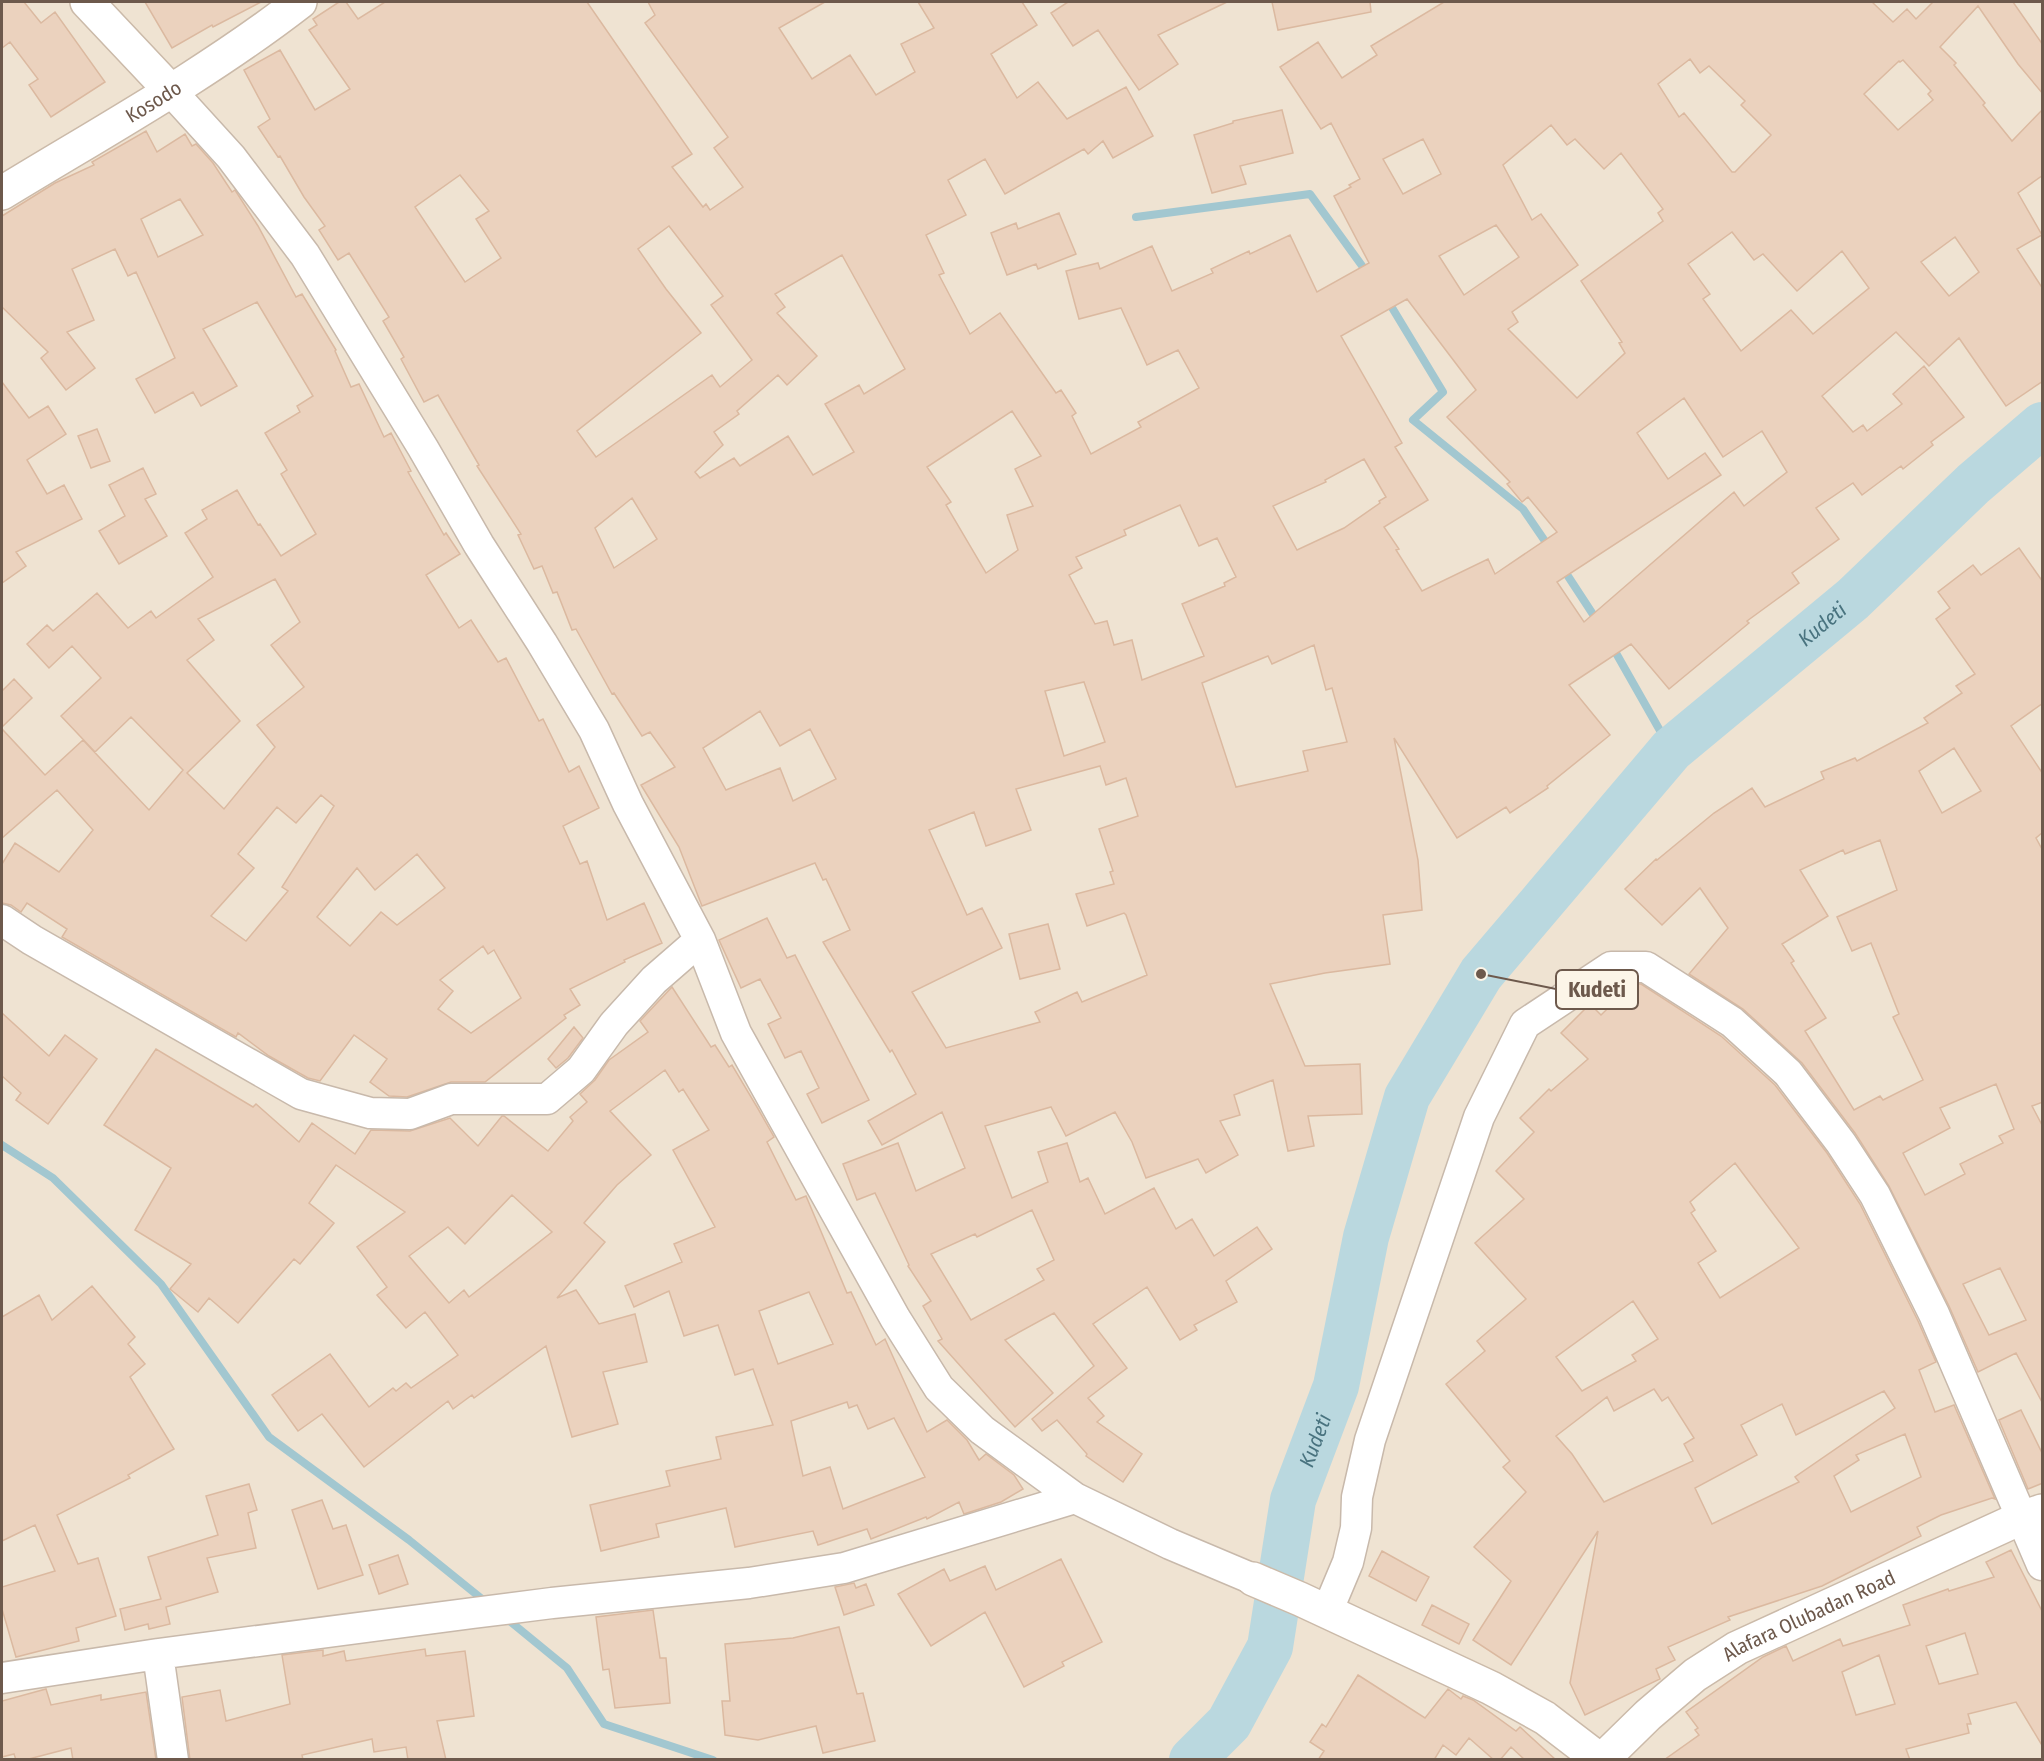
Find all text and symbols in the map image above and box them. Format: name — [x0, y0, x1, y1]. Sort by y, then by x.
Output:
street label: Kosodo — [121, 75, 186, 128]
water label: Kudeti — [1793, 596, 1852, 652]
callout: Kudeti — [1556, 970, 1638, 1009]
text: Kudeti — [1568, 977, 1626, 1003]
water label: Kudeti — [1294, 1409, 1338, 1471]
street label: Alafara Olubadan Road — [1718, 1565, 1899, 1666]

